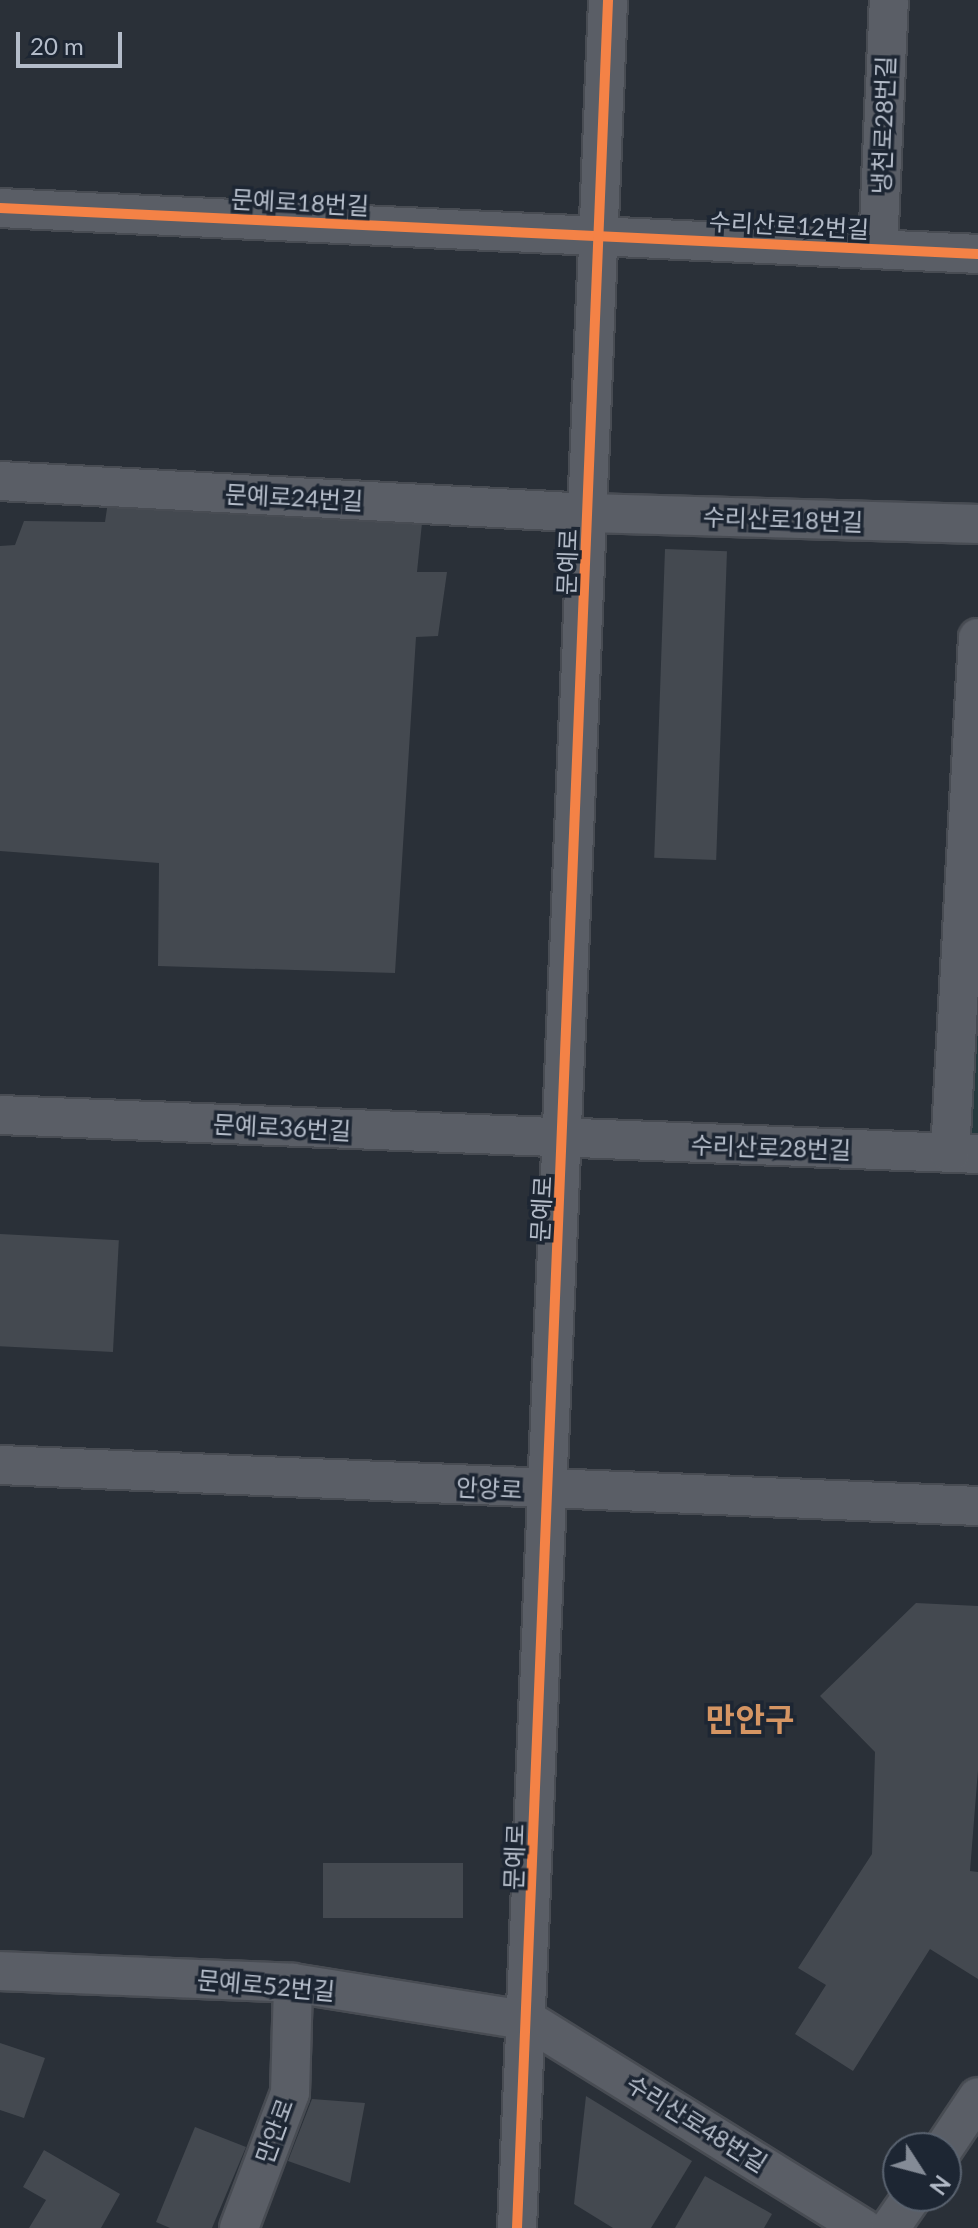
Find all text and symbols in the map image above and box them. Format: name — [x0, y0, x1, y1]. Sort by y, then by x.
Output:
scale bar — [20, 16, 126, 66]
text: 20 m — [30, 31, 84, 60]
street label: 냉천로28번길 — [866, 55, 900, 195]
street label: 문예로18번길 — [230, 184, 370, 220]
street label: 수리산로12번길 — [708, 206, 870, 244]
street label: 문예로24번길 — [224, 479, 364, 515]
street label: 수리산로18번길 — [702, 502, 864, 536]
street label: 문예로 — [551, 528, 583, 596]
street label: 문예로36번길 — [212, 1109, 352, 1145]
street label: 수리산로28번길 — [690, 1130, 852, 1164]
street label: 문예로 — [525, 1175, 557, 1243]
street label: 안양로 — [455, 1472, 523, 1504]
district label: 만안구 — [706, 1700, 794, 1738]
street label: 문예로 — [498, 1823, 530, 1891]
street label: 문예로52번길 — [196, 1965, 336, 2005]
street label: 수리산로48번길 — [621, 2068, 773, 2178]
street label: 만안로 — [249, 2095, 299, 2167]
north arrow — [882, 2132, 962, 2212]
text: N — [924, 2170, 956, 2200]

